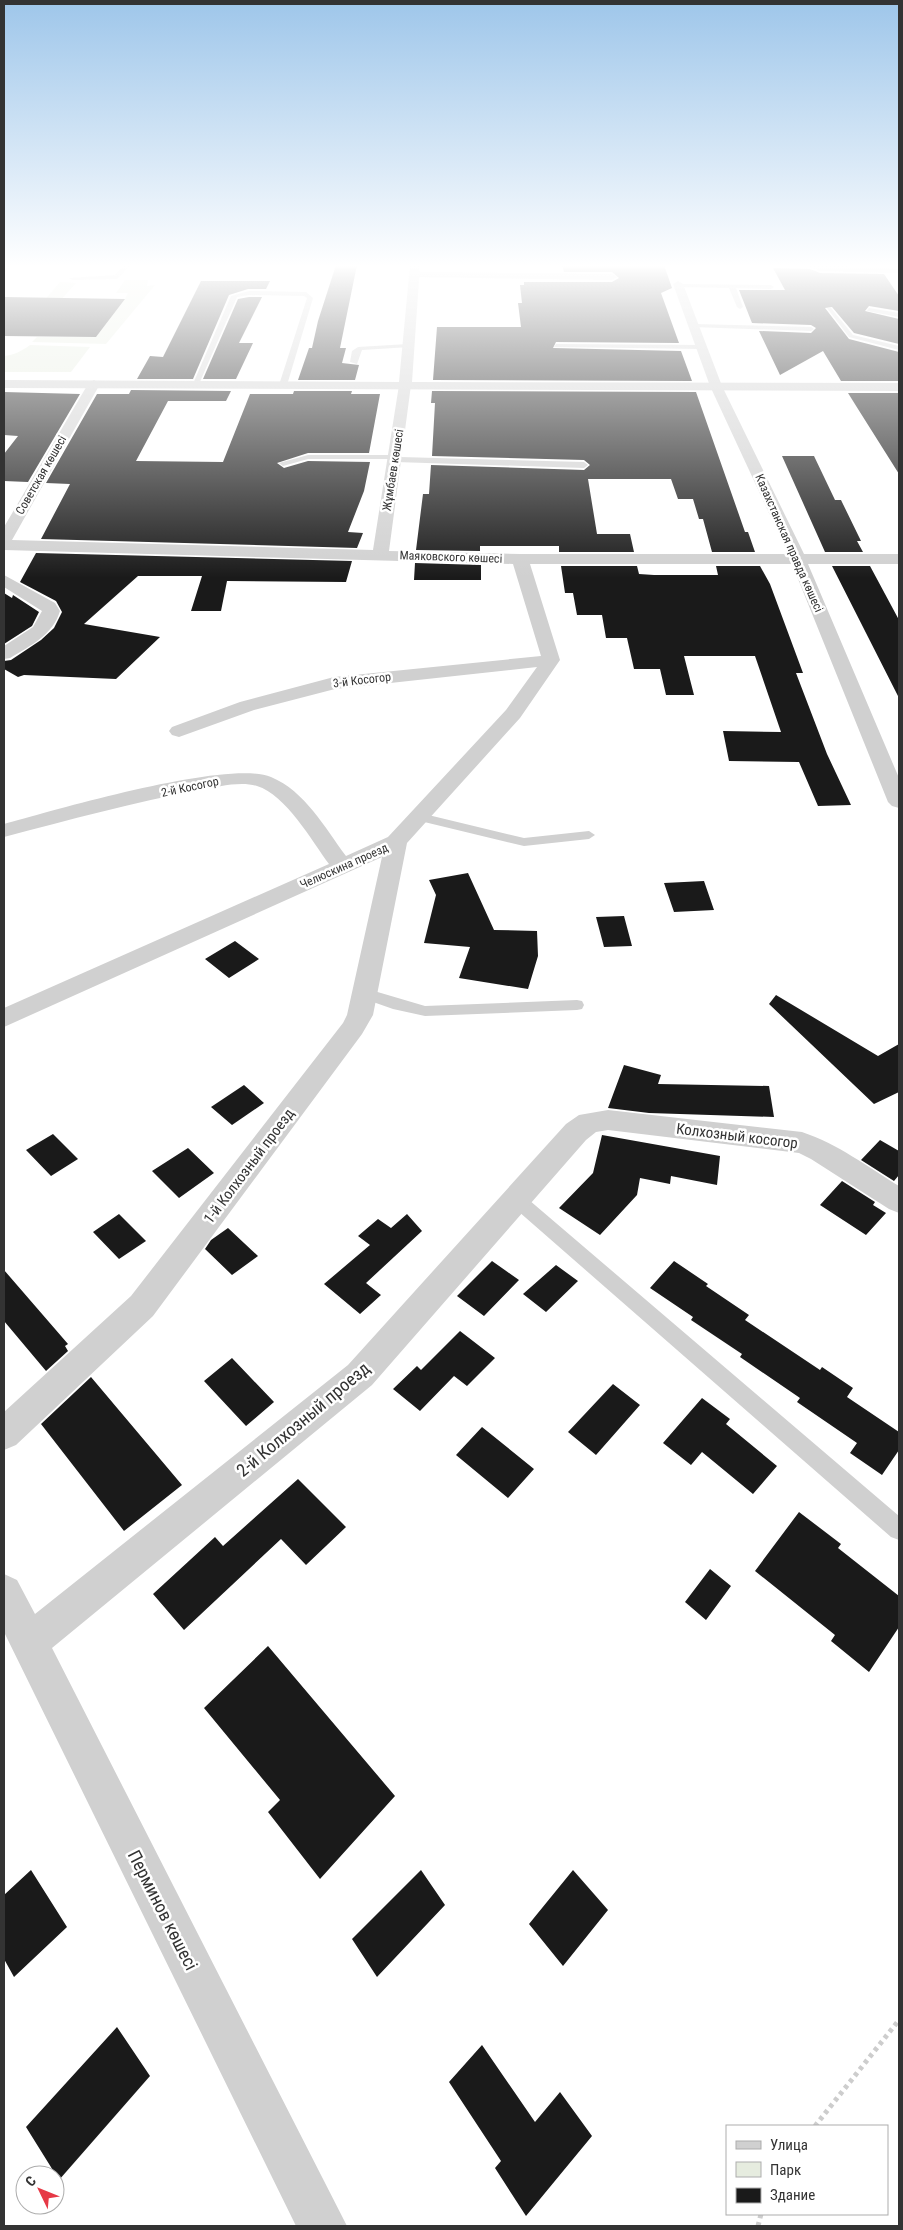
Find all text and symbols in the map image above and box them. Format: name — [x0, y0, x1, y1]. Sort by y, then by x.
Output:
street label: Жұмбаев көшесі — [380, 428, 406, 512]
street label: Советская көшесі — [13, 433, 69, 517]
street label: Казахстанская правда көшесі — [752, 472, 826, 614]
street label: Маяковского көшесі — [399, 548, 503, 566]
street label: 3-й Косогор — [332, 669, 392, 690]
street label: 2-й Косогор — [160, 774, 220, 800]
street label: Челюскина проезд — [298, 840, 391, 892]
street label: 1-й Колхозный проезд — [200, 1105, 298, 1227]
street label: Колхозный косогор — [675, 1120, 799, 1152]
street label: 2-й Колхозный проезд — [232, 1357, 374, 1481]
street label: Перминов көшесі — [124, 1847, 202, 1973]
legend — [726, 2125, 888, 2215]
text: Улица — [770, 2136, 808, 2154]
text: Парк — [770, 2161, 801, 2179]
north arrow — [15, 2165, 65, 2215]
text: С — [22, 2173, 39, 2190]
text: Здание — [770, 2186, 815, 2204]

